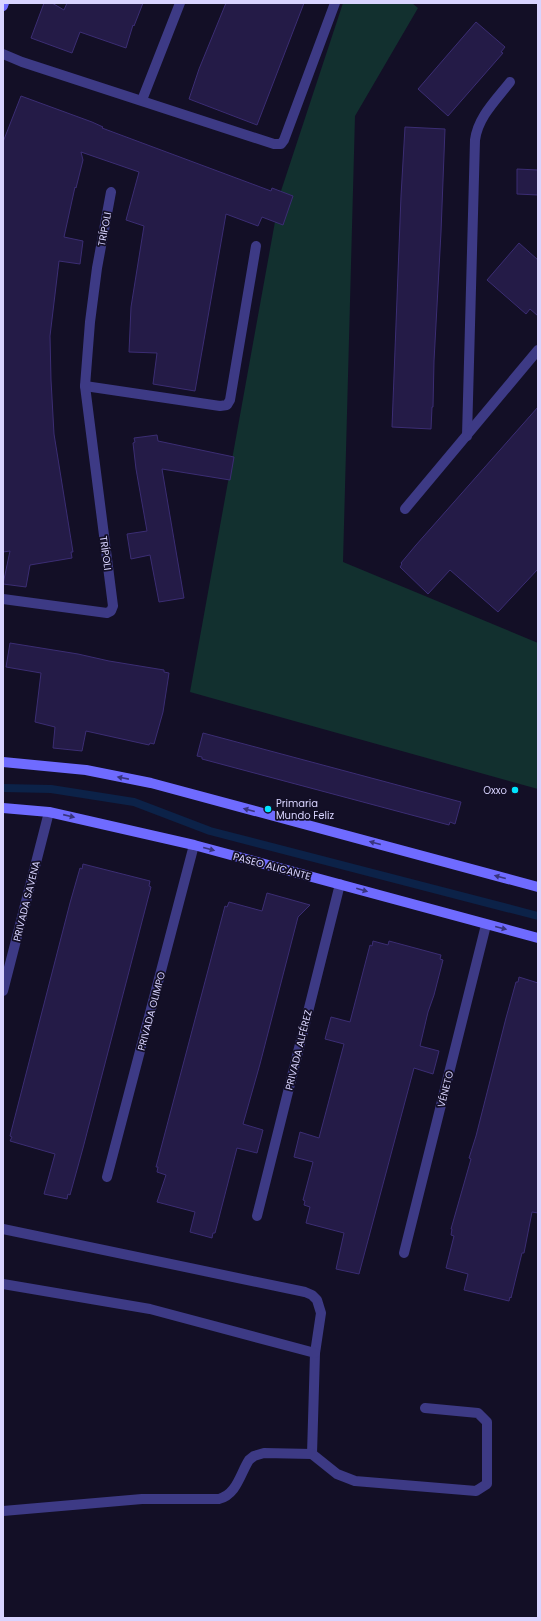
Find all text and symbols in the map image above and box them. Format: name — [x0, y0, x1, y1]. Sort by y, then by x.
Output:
street label: TRÍPOLI — [94, 211, 115, 247]
street label: TRÍPOLI — [96, 535, 115, 571]
one-way arrow — [117, 775, 129, 781]
place label: Oxxo — [483, 783, 507, 798]
marker: Oxxo — [510, 785, 520, 795]
place label: Primaria Mundo Feliz — [276, 796, 334, 823]
marker: Primaria Mundo Feliz — [263, 804, 273, 814]
one-way arrow — [243, 806, 255, 812]
one-way arrow — [63, 814, 75, 820]
one-way arrow — [368, 840, 380, 846]
one-way arrow — [203, 847, 216, 853]
street label: PASEO ALICANTE — [231, 849, 312, 884]
street label: PRIVADA SAVENA — [9, 859, 44, 943]
one-way arrow — [494, 873, 507, 879]
one-way arrow — [356, 887, 368, 893]
one-way arrow — [495, 926, 507, 932]
street label: PRIVADA OLIMPO — [134, 970, 169, 1052]
street label: PRIVADA ALFÉREZ — [281, 1008, 316, 1092]
street label: VÉNETO — [434, 1069, 457, 1109]

